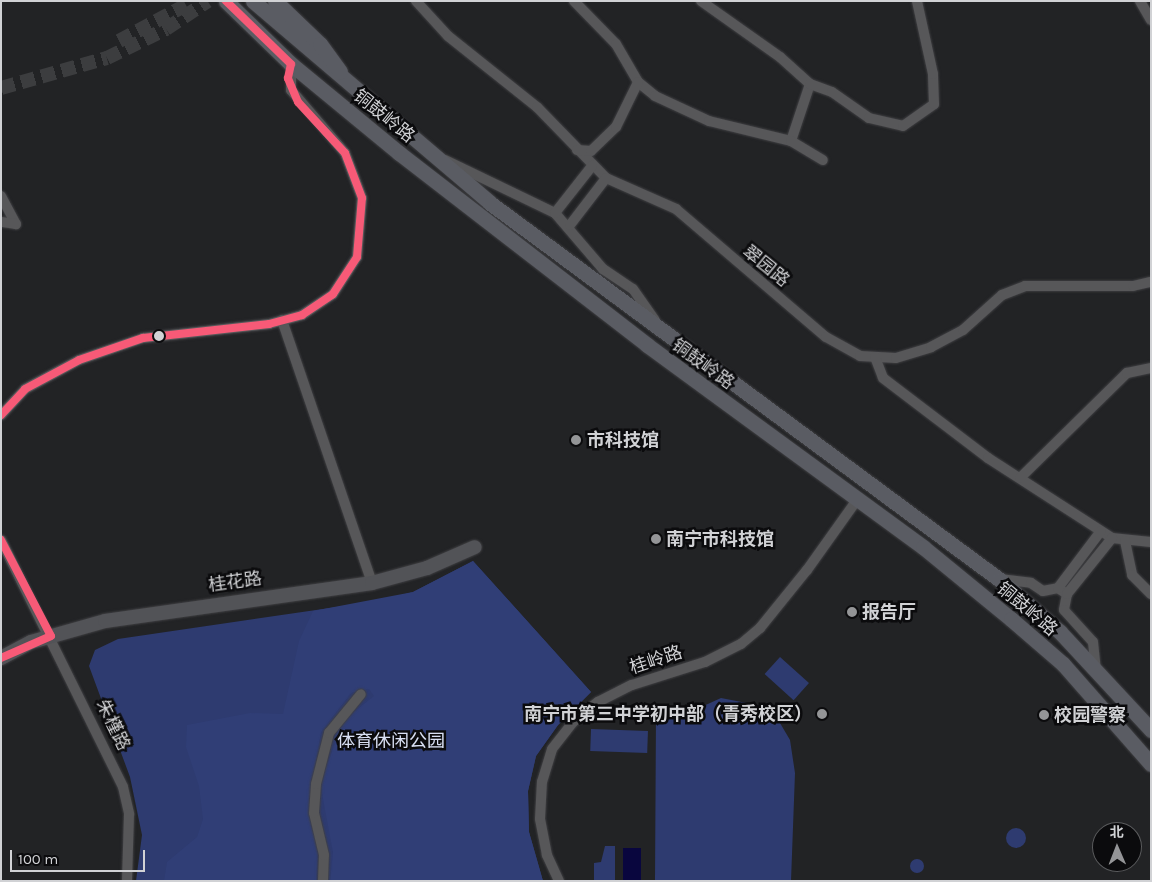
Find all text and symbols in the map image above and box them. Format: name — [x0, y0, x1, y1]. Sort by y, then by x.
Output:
street label: 铜鼓岭路 — [349, 85, 419, 147]
street label: 翠园路 — [738, 241, 794, 291]
unlabelled marker — [154, 331, 164, 341]
street label: 铜鼓岭路 — [668, 334, 738, 394]
place label: 市科技馆 — [587, 429, 659, 451]
marker: 市科技馆 — [569, 433, 583, 447]
place label: 南宁市科技馆 — [666, 528, 774, 550]
marker: 南宁市科技馆 — [650, 533, 662, 545]
street label: 桂花路 — [207, 568, 263, 596]
street label: 铜鼓岭路 — [992, 578, 1062, 640]
place label: 报告厅 — [862, 601, 916, 623]
marker: 报告厅 — [846, 606, 858, 618]
street label: 桂岭路 — [627, 641, 685, 679]
street label: 朱槿路 — [91, 696, 135, 754]
place label: 南宁市第三中学初中部（青秀校区） — [524, 703, 812, 725]
place label: 校园警察 — [1054, 704, 1126, 726]
marker: 南宁市第三中学初中部（青秀校区） — [816, 708, 828, 720]
marker: 校园警察 — [1038, 709, 1050, 721]
park label: 体育休闲公园 — [337, 730, 445, 752]
north arrow — [1092, 822, 1142, 872]
text: 北 — [1110, 824, 1124, 841]
scale bar — [12, 840, 148, 872]
text: 100 m — [18, 850, 58, 868]

